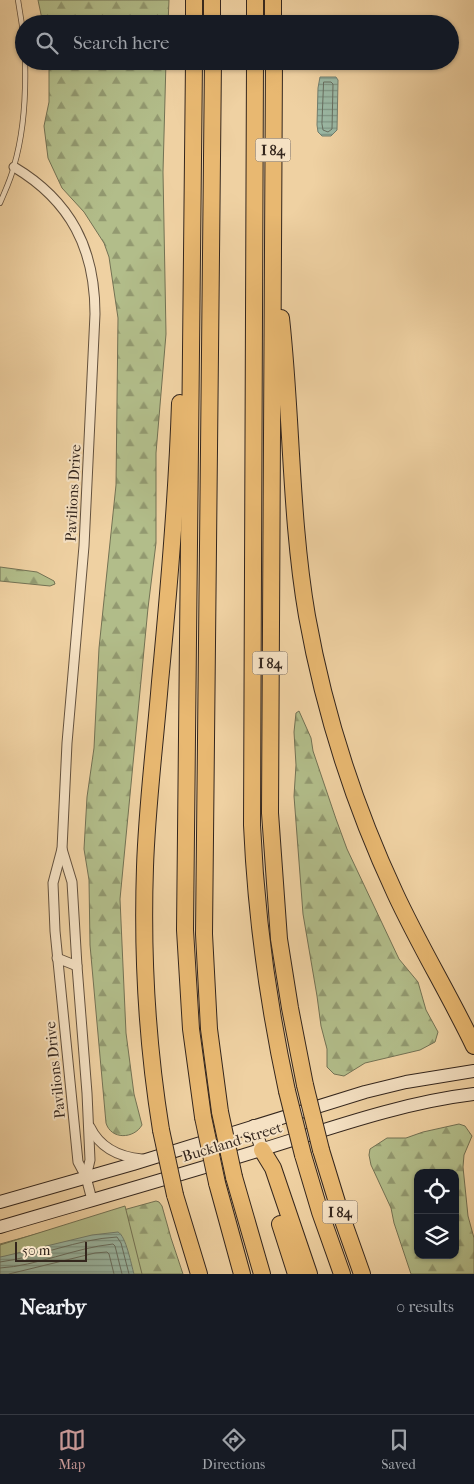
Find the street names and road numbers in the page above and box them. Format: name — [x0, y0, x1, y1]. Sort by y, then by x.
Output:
road number: I 84 — [256, 138, 290, 162]
street label: Pavilions Drive — [61, 443, 85, 542]
road number: I 84 — [252, 651, 288, 674]
street label: Pavilions Drive — [41, 1020, 69, 1119]
street label: Buckland Street — [180, 1118, 285, 1166]
road number: I 84 — [322, 1200, 358, 1224]

